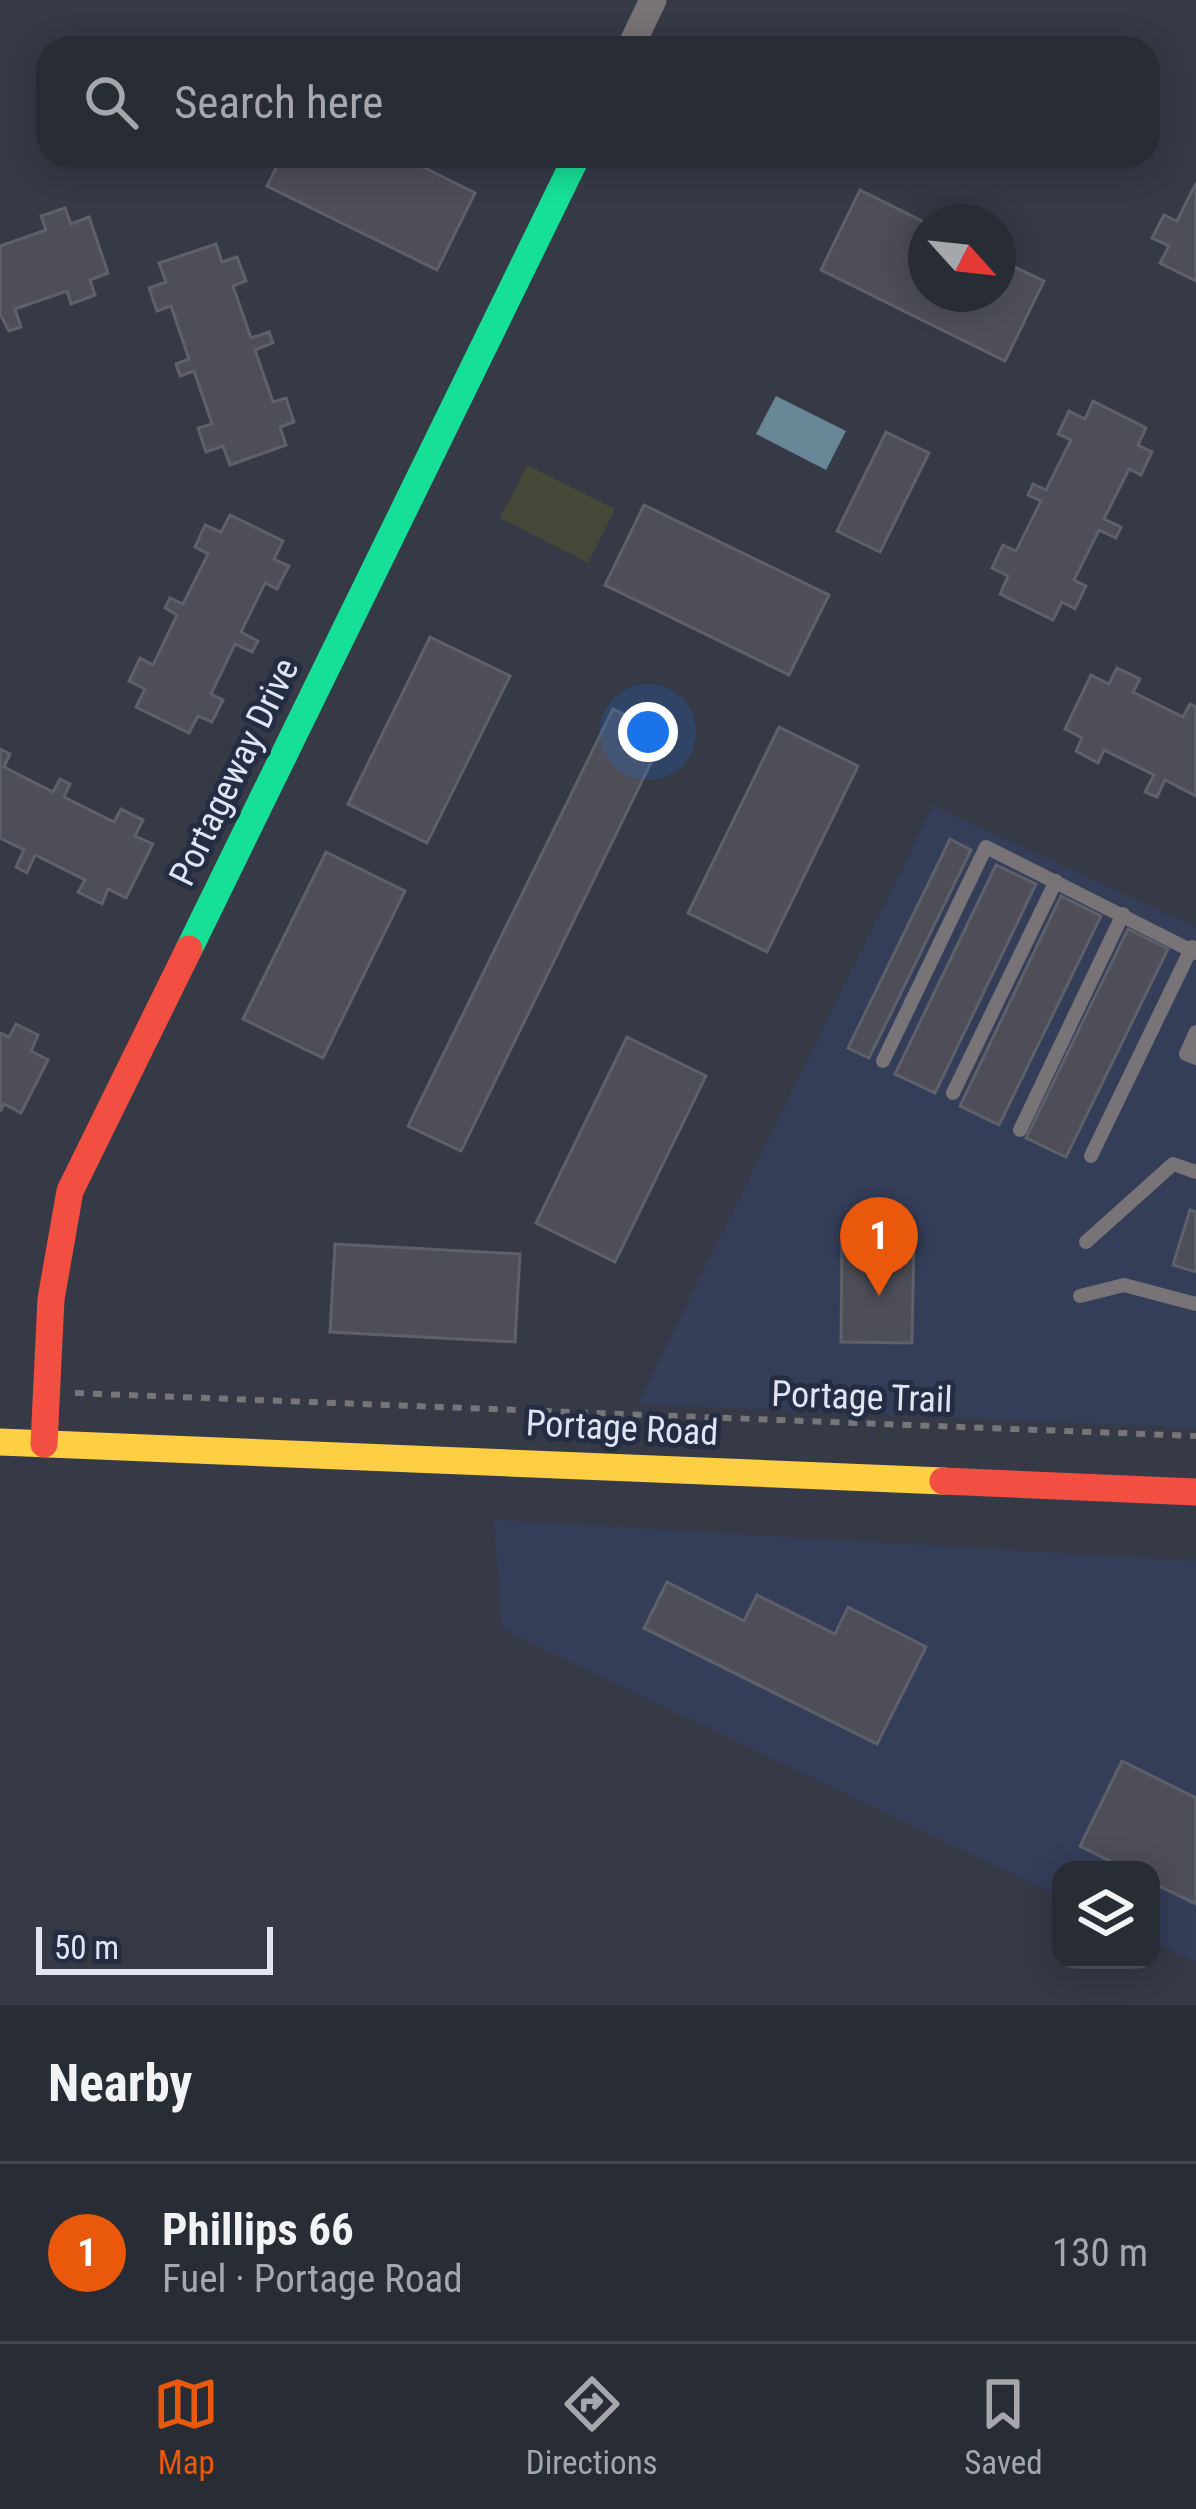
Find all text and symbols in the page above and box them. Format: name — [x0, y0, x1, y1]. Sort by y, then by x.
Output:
search box — [36, 36, 1160, 168]
icon: search — [78, 69, 144, 135]
text: Search here — [174, 76, 383, 129]
north arrow — [908, 204, 1016, 312]
street label: Portageway Drive — [161, 652, 307, 892]
your location — [618, 702, 678, 762]
pin: 1 — [840, 1197, 918, 1296]
street label: Portage Trail — [771, 1373, 953, 1421]
street label: Portage Road — [525, 1402, 719, 1454]
map controls — [1052, 1861, 1160, 1969]
button: layers — [1052, 1861, 1160, 1969]
scale bar — [36, 1921, 273, 1974]
text: 50 m — [54, 1928, 119, 1967]
text: Nearby — [48, 2054, 192, 2113]
text: Phillips 66 — [162, 2203, 354, 2256]
text: 1 — [77, 2230, 97, 2276]
text: 130 m — [1052, 2230, 1148, 2276]
text: Fuel · Portage Road — [162, 2256, 463, 2302]
tab: Map — [153, 2371, 219, 2482]
tab: Directions — [526, 2371, 658, 2482]
tab: Saved — [964, 2371, 1043, 2482]

